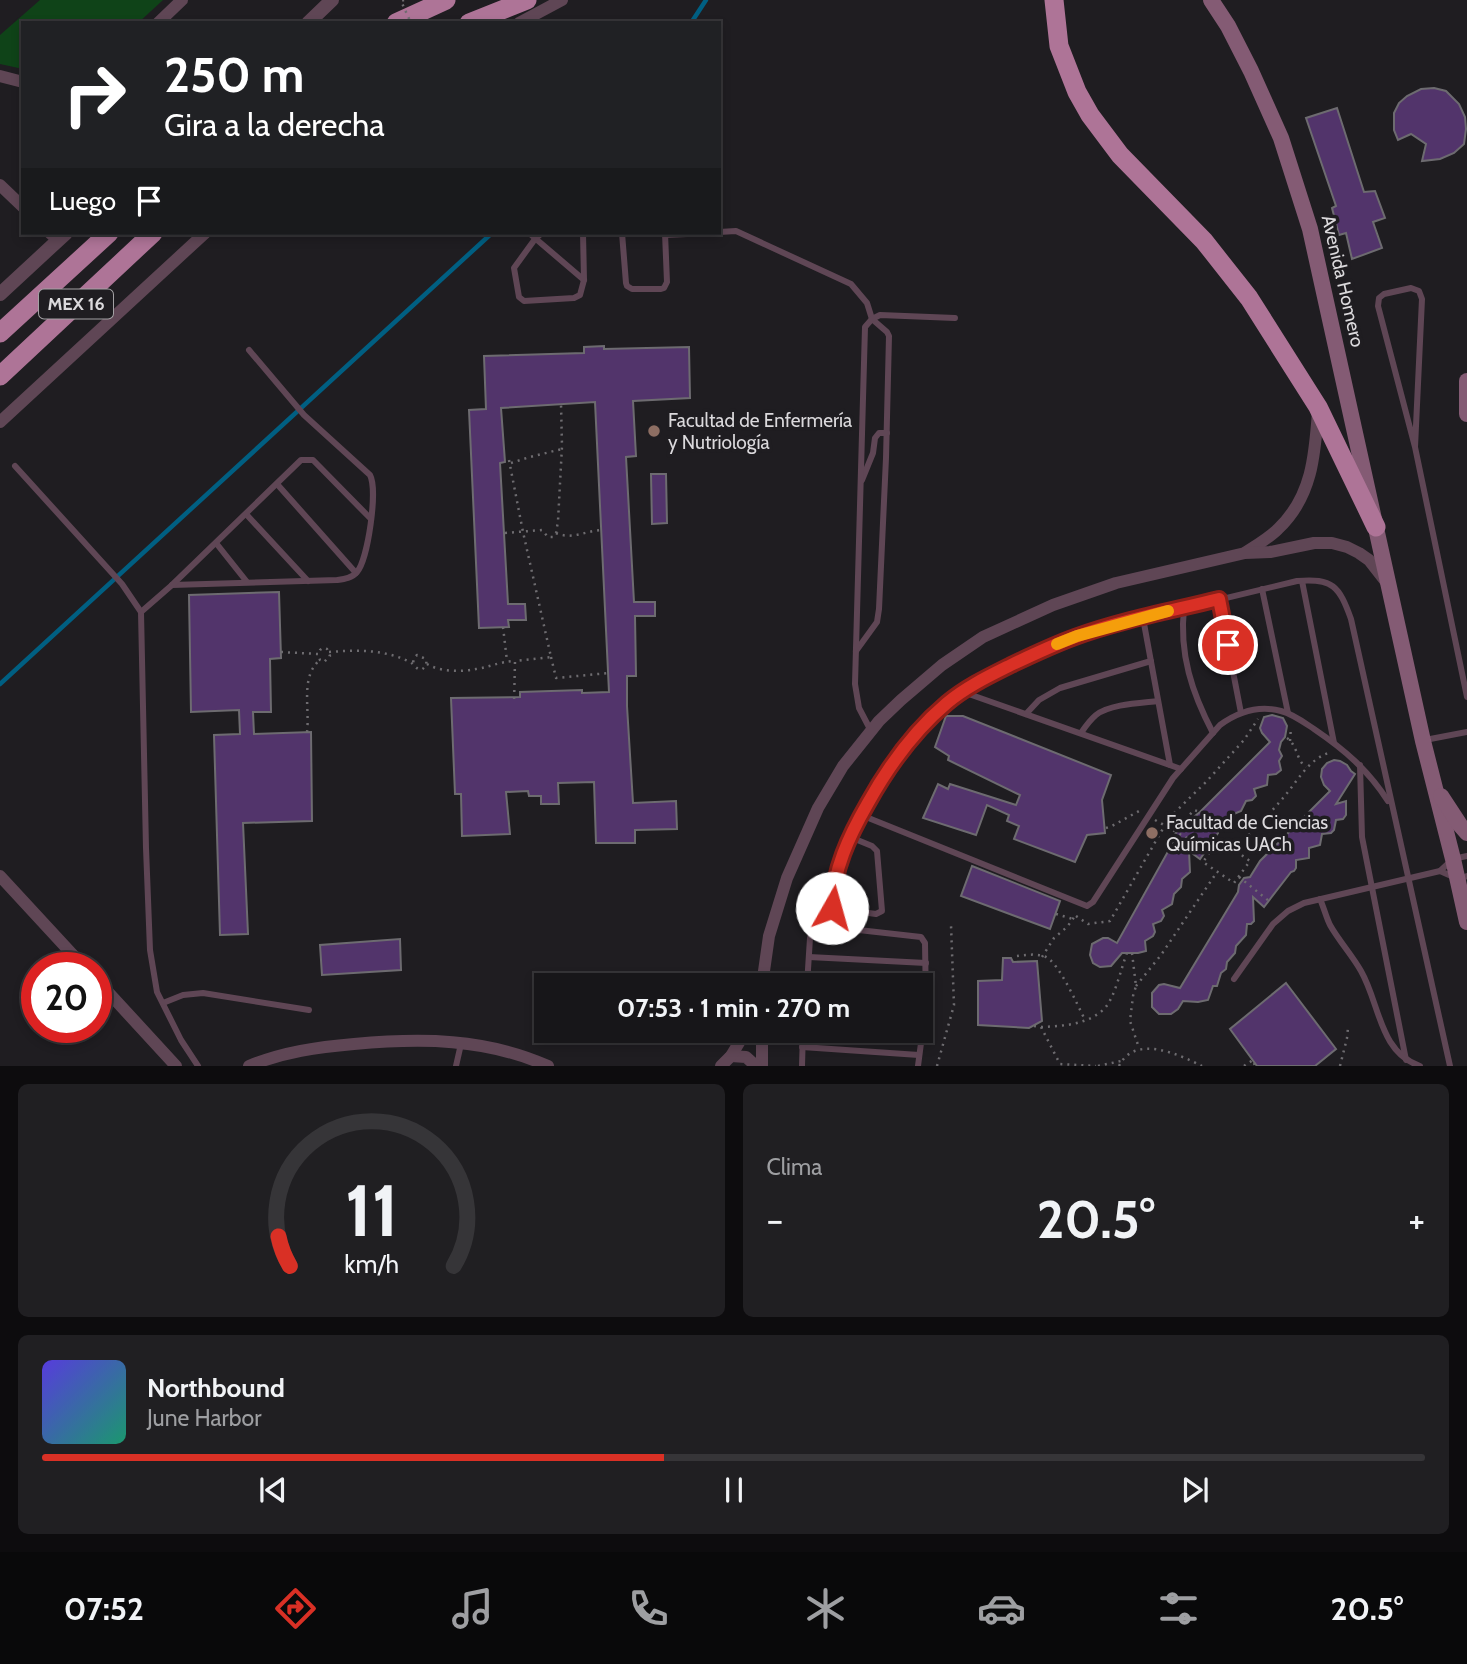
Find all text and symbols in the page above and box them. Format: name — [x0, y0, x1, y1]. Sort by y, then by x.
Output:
text: 250 m — [164, 45, 304, 104]
icon: right — [49, 49, 140, 140]
text: Gira a la derecha — [164, 105, 385, 144]
icon: arrive — [130, 182, 168, 220]
text: Luego — [49, 185, 116, 217]
street label: Avenida Homero — [1317, 213, 1369, 349]
road number: MEX 16 — [39, 290, 113, 318]
place label: Facultad de Enfermería y Nutriología — [668, 409, 852, 454]
marker: Facultad de Enfermería y Nutriología — [646, 423, 662, 439]
pin — [1198, 615, 1258, 675]
icon: arrive — [1209, 626, 1247, 664]
place label: Facultad de Ciencias Químicas UACh — [1166, 811, 1328, 856]
marker: Facultad de Ciencias Químicas UACh — [1144, 825, 1160, 841]
position arrow — [795, 871, 869, 945]
speed limit sign: 20 — [21, 952, 112, 1043]
text: 07:53 · 1 min · 270 m — [617, 992, 850, 1024]
text: Clima — [767, 1153, 822, 1181]
text: 11 — [344, 1167, 398, 1255]
text: 20.5° — [1037, 1188, 1155, 1251]
text: − — [767, 1196, 783, 1243]
text: + — [1408, 1196, 1425, 1243]
text: km/h — [344, 1249, 399, 1279]
text: Northbound — [147, 1372, 285, 1404]
text: June Harbor — [147, 1404, 261, 1432]
icon: previous — [254, 1471, 292, 1509]
icon: pause — [715, 1471, 753, 1509]
icon: next — [1176, 1471, 1214, 1509]
icon: directions — [271, 1584, 320, 1633]
icon: music — [448, 1584, 497, 1633]
icon: phone — [624, 1584, 673, 1633]
icon: climate — [801, 1584, 850, 1633]
icon: car — [977, 1584, 1026, 1633]
icon: filters — [1154, 1584, 1203, 1633]
text: 07:52 — [64, 1589, 144, 1628]
text: 20.5° — [1331, 1589, 1403, 1628]

